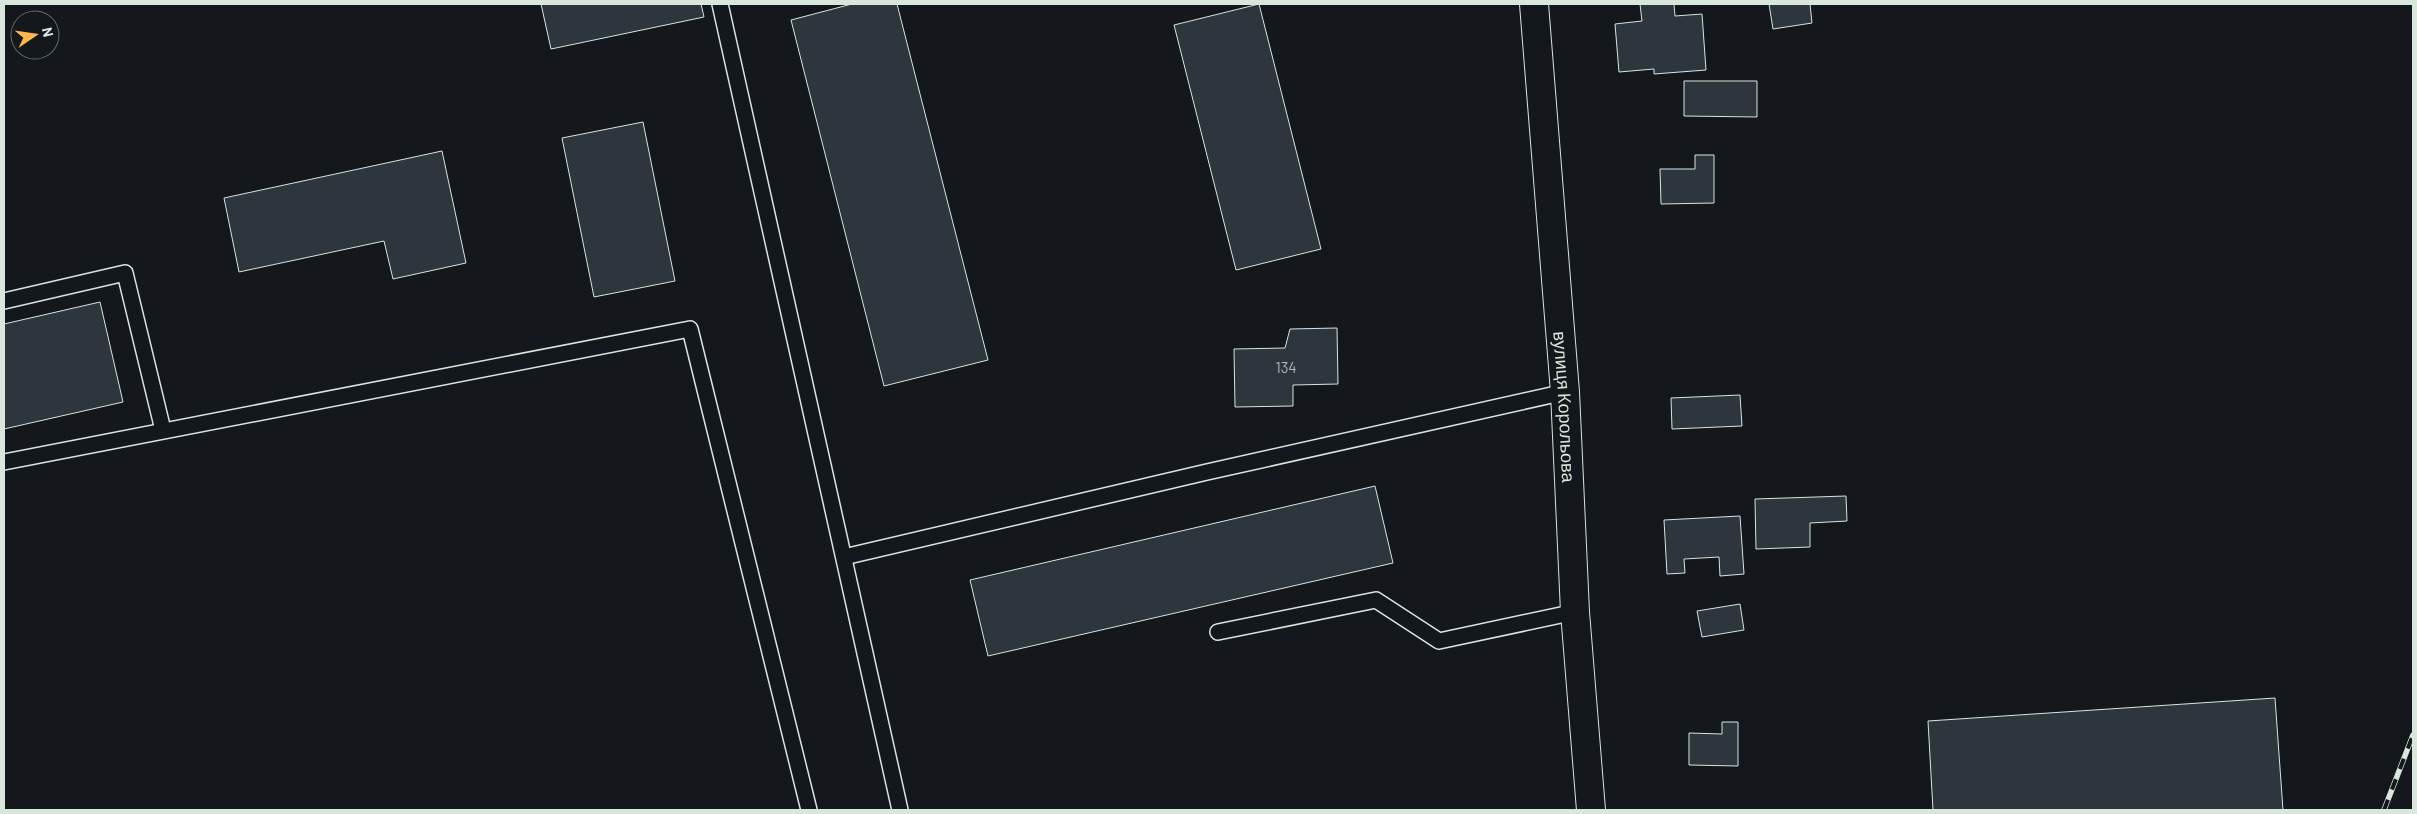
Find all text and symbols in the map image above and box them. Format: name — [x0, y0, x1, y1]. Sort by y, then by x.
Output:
north arrow — [10, 10, 60, 60]
text: N — [39, 26, 57, 38]
street label: вулиця Корольова — [1549, 330, 1580, 484]
house number: 134 — [1275, 358, 1297, 376]

